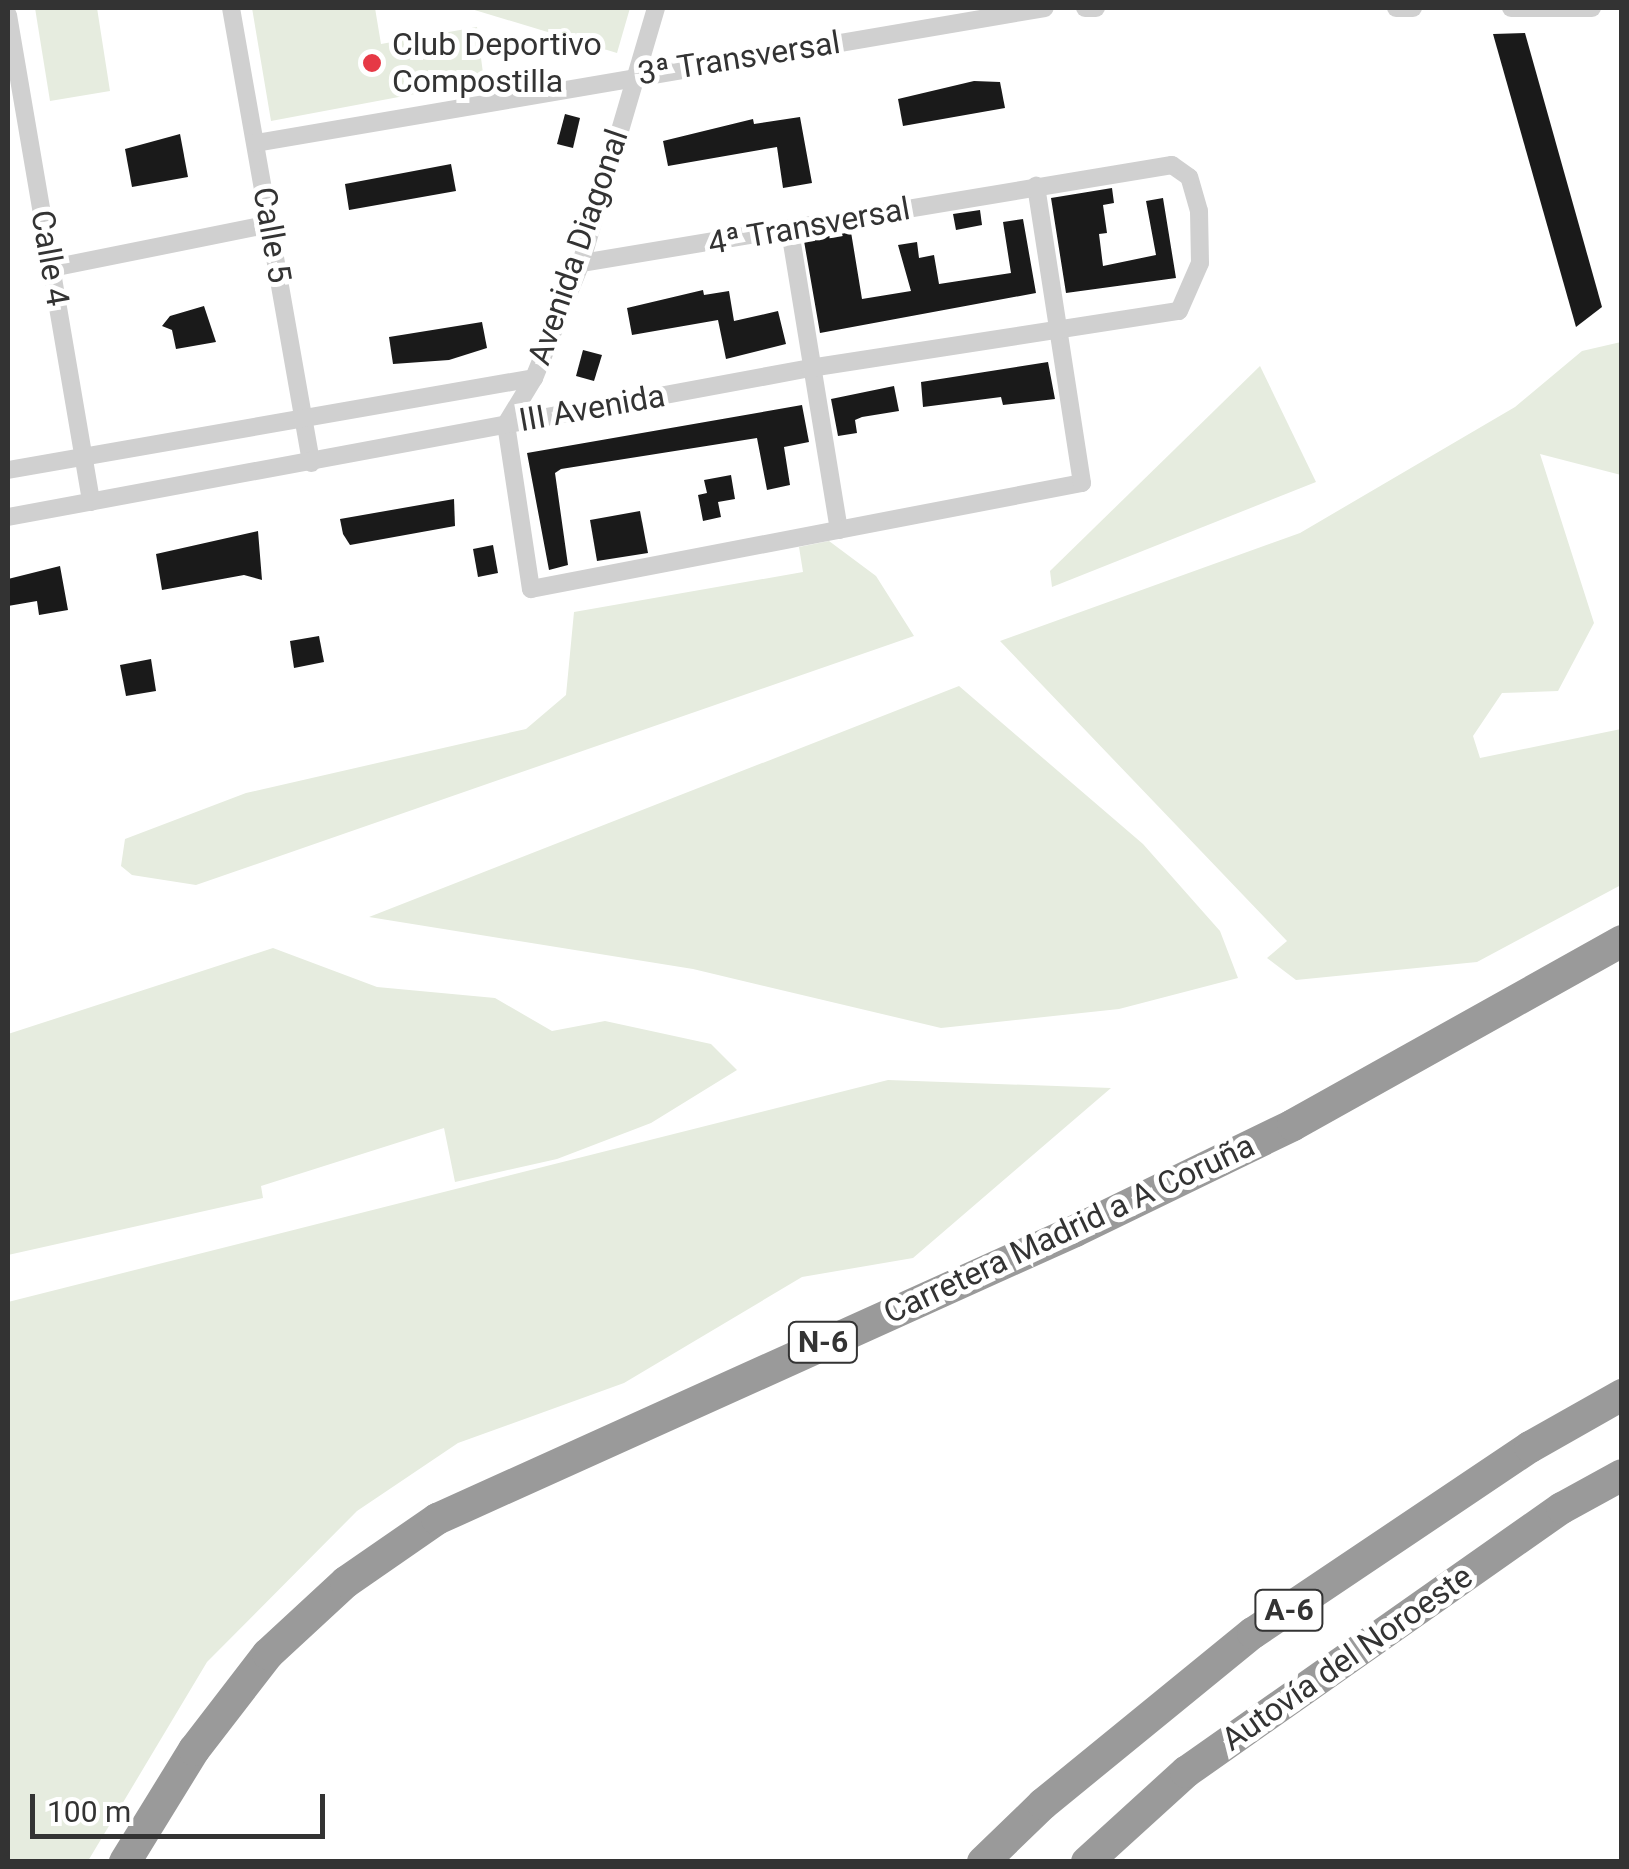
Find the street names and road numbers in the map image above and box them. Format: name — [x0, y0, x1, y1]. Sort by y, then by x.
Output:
street label: 3ª Transversal — [635, 23, 843, 93]
street label: Avenida Diagonal — [520, 124, 636, 370]
street label: Calle 5 — [245, 184, 299, 286]
street label: 4ª Transversal — [705, 189, 913, 263]
street label: Calle 4 — [23, 207, 77, 309]
street label: III Avenida — [516, 376, 668, 440]
street label: Carretera Madrid a A Coruña — [878, 1126, 1260, 1332]
road number: N-6 — [786, 1317, 860, 1367]
street label: Autovía del Noroeste — [1214, 1557, 1480, 1759]
road number: A-6 — [1254, 1585, 1324, 1635]

